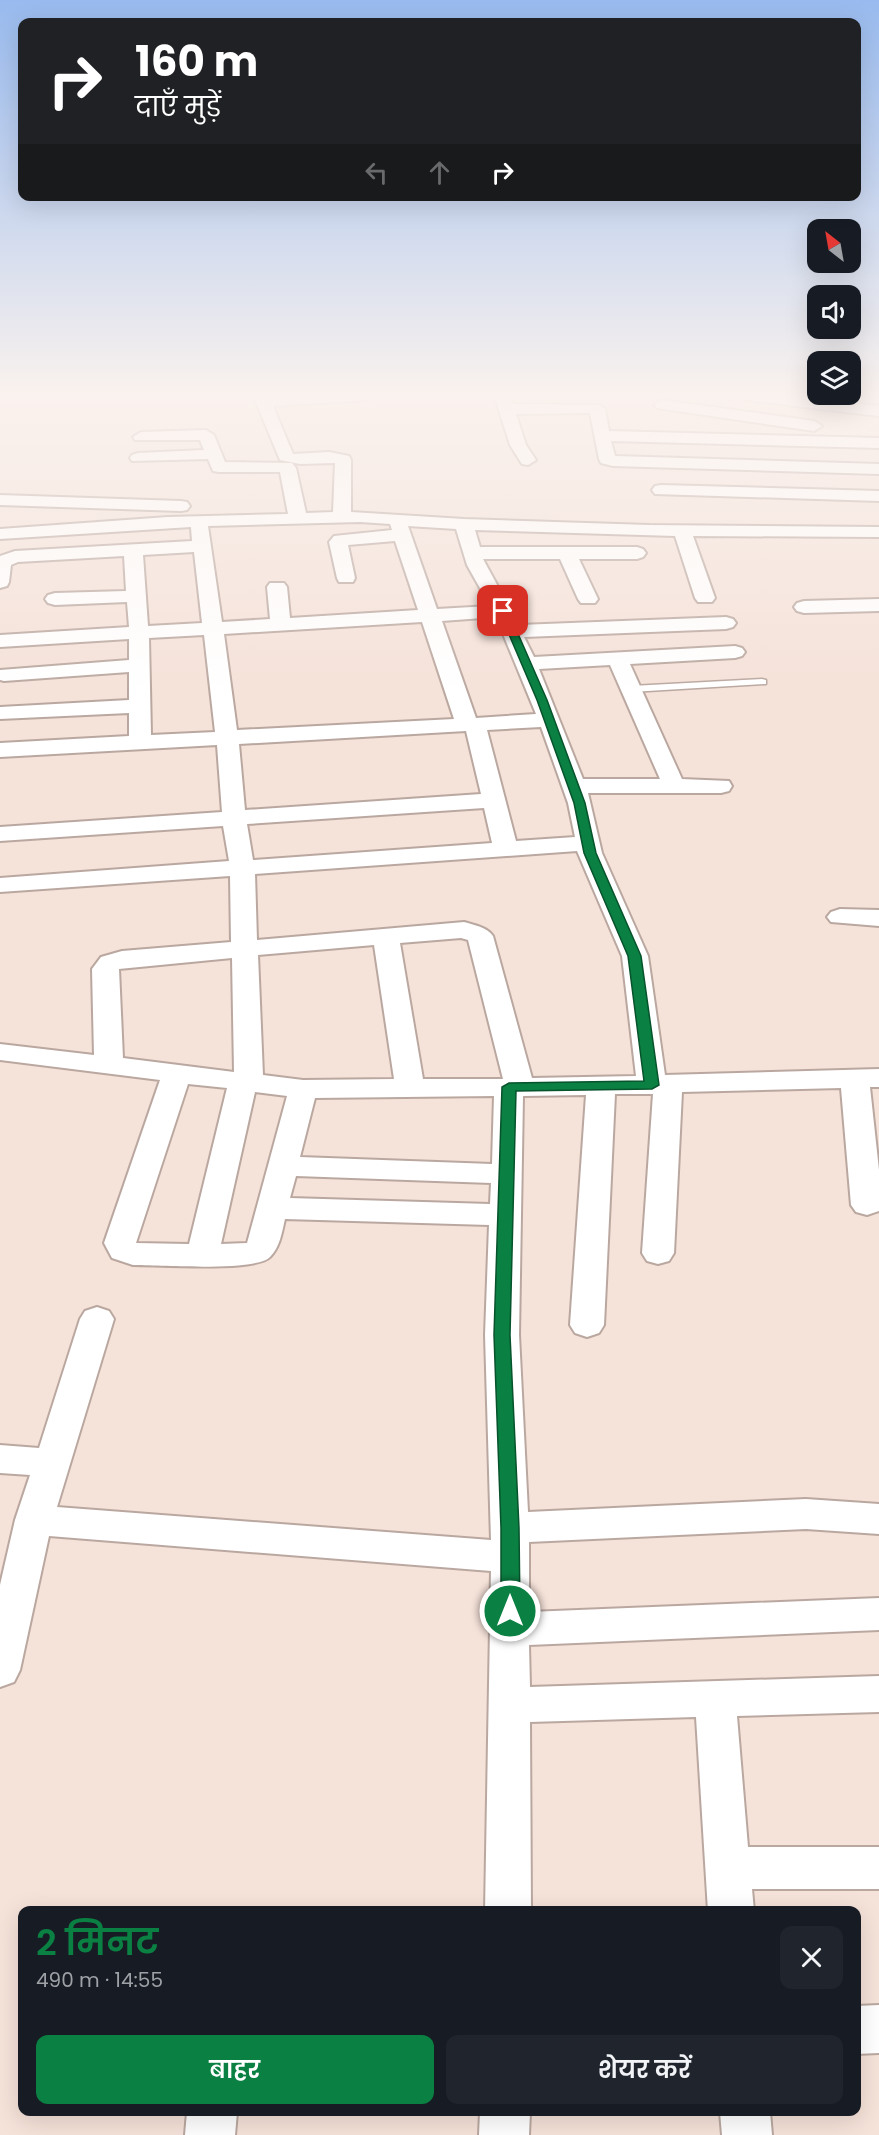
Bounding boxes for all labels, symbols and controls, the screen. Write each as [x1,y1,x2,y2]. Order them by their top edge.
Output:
text: 160 m [135,32,258,91]
icon: right [36,42,114,120]
text: दाएँ मुड़ें [135,88,221,125]
icon: left [360,156,393,189]
icon: ahead [423,156,456,189]
icon: right [486,156,519,189]
north arrow [807,219,861,273]
map controls [807,219,861,405]
button: sound [807,285,861,339]
button: layers [807,351,861,405]
pin [477,585,528,636]
icon: arrive [486,594,519,627]
position arrow [478,1579,542,1643]
text: 2 मिनट [36,1917,158,1968]
button: close [780,1926,843,1989]
text: 490 m · 14:55 [36,1966,163,1994]
button: बाहर [36,2035,434,2104]
button: शेयर करें [446,2035,843,2104]

